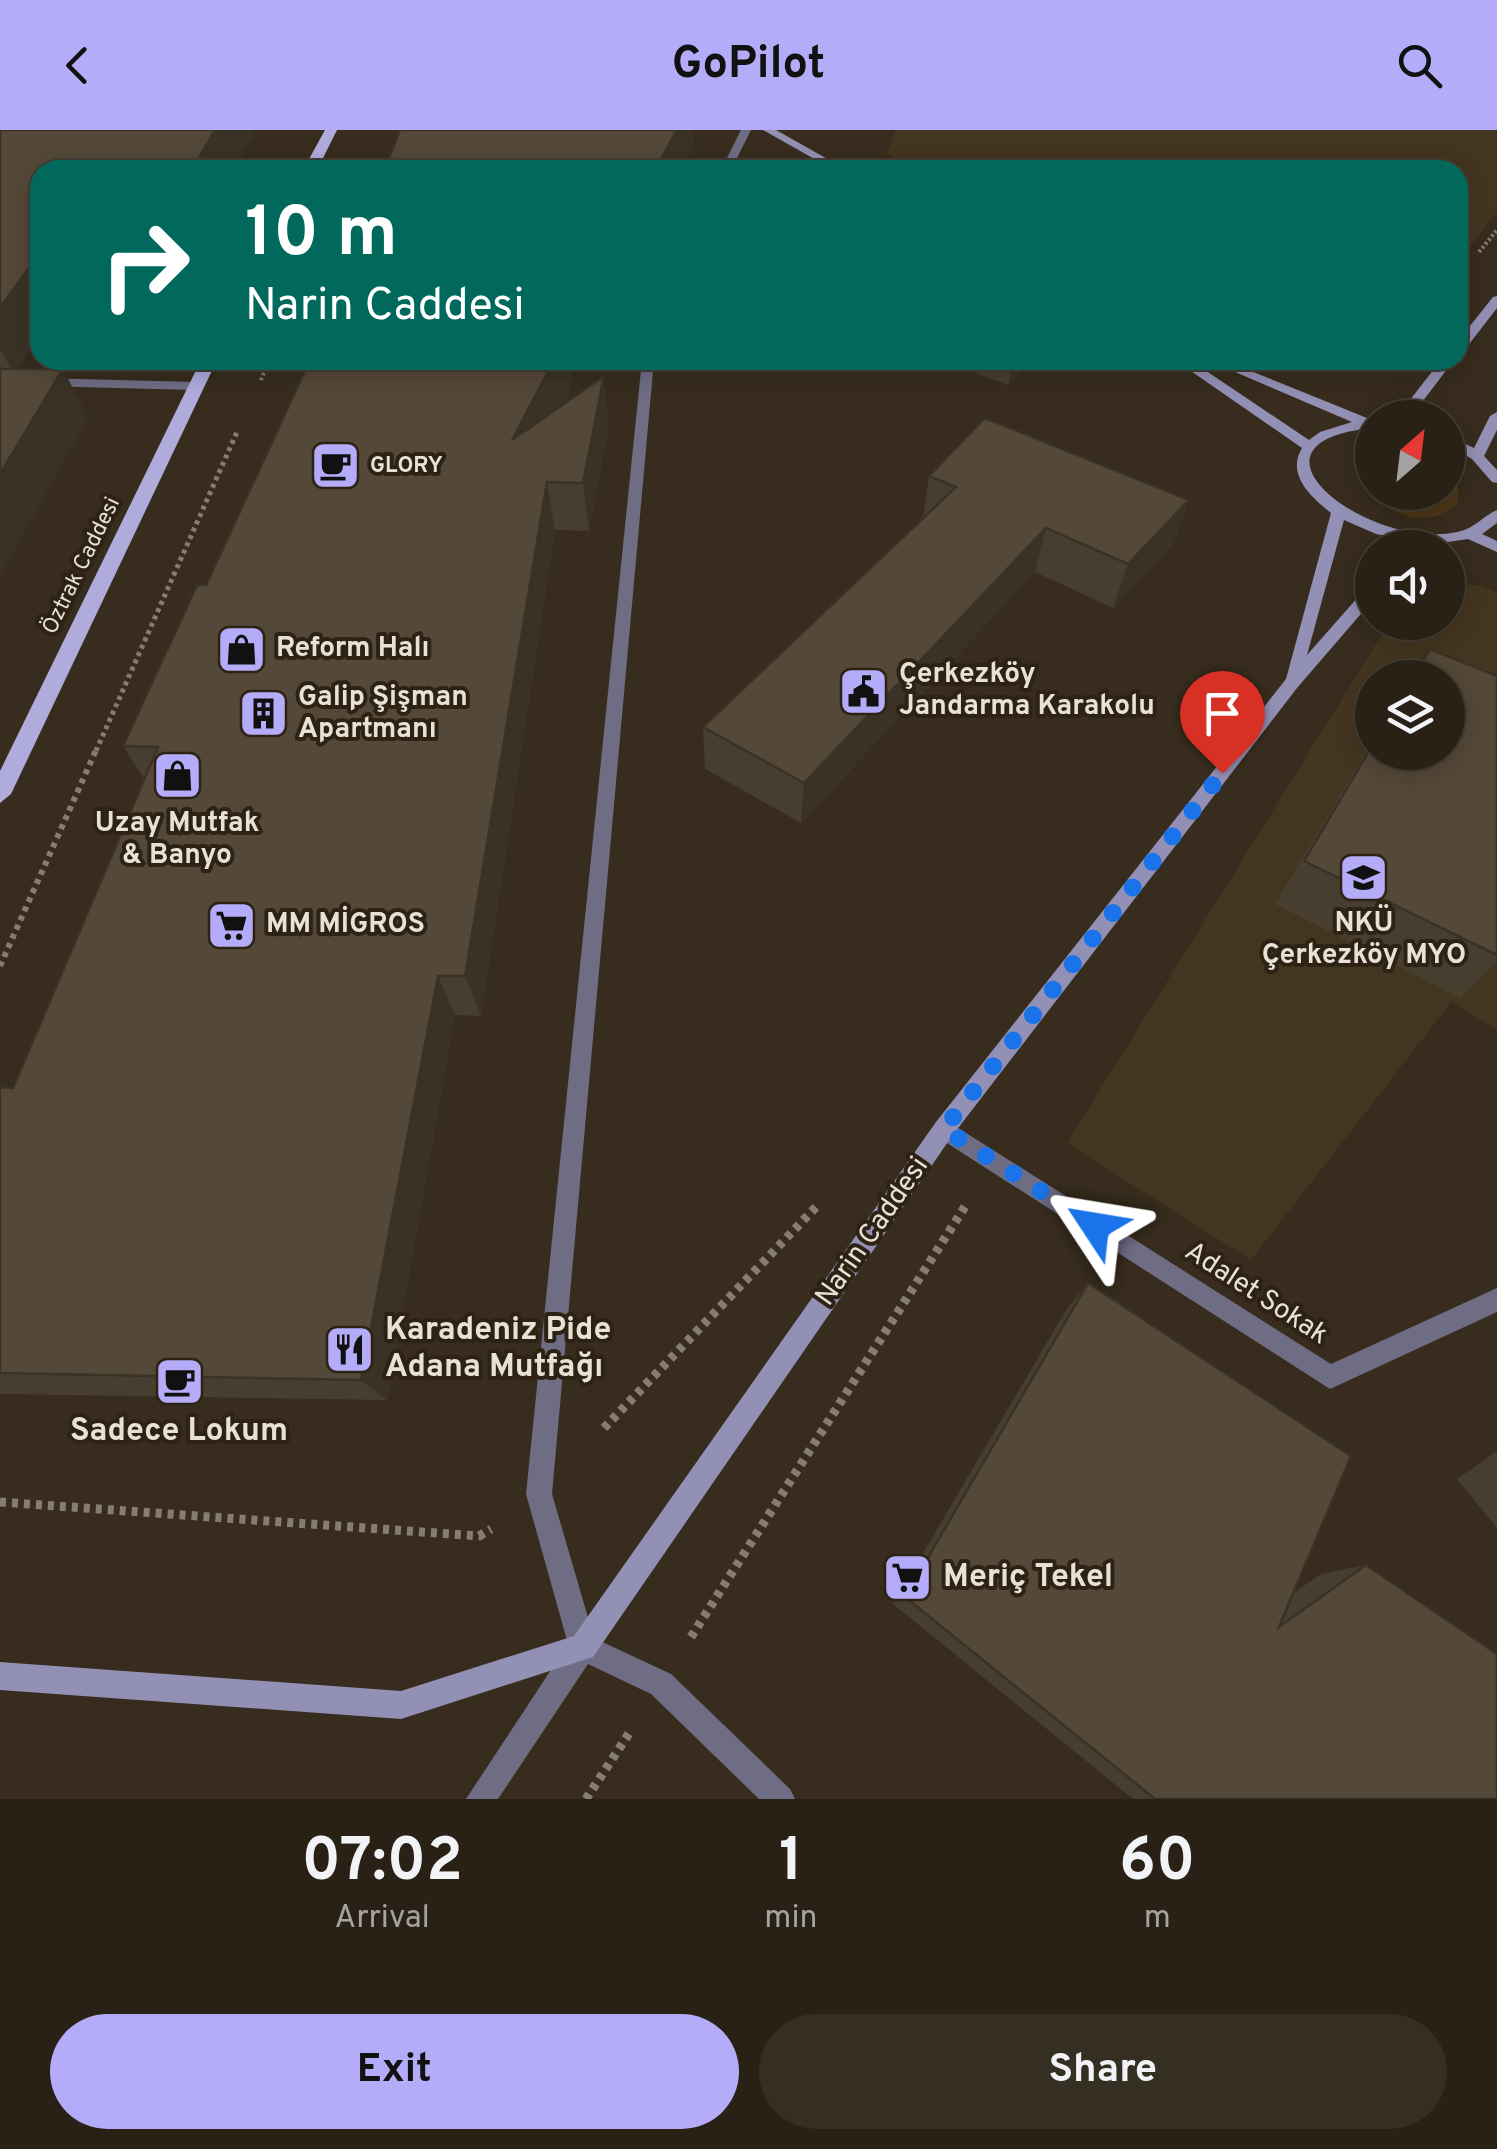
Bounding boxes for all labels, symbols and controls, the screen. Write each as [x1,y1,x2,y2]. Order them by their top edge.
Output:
text: GoPilot [672,37,825,94]
icon: back [50,38,105,93]
icon: search [1392,38,1447,93]
text: 10 m [245,192,398,281]
icon: right [80,200,210,330]
text: Narin Caddesi [245,279,525,336]
north arrow [1355,400,1465,510]
map controls [1355,400,1465,770]
cafe icon: GLORY [309,440,361,492]
place label: GLORY [370,453,443,480]
street label: Öztrak Caddesi [35,492,127,639]
button: sound [1355,530,1465,640]
shop icon: Reform Halı [215,623,267,675]
place label: Reform Halı [276,631,430,667]
place label: Çerkezköy Jandarma Karakolu [899,657,1155,725]
button: layers [1355,660,1465,770]
public building icon: Çerkezköy Jandarma Karakolu [838,665,890,717]
pin [1180,671,1265,774]
place label: Galip Şişman Apartmanı [298,680,468,748]
icon: arrive [1195,686,1250,741]
building icon: Galip Şişman Apartmanı [237,688,289,740]
shop icon: Uzay Mutfak & Banyo [151,750,203,802]
place label: Uzay Mutfak & Banyo [95,806,259,874]
school or university icon: NKÜ Çerkezköy MYO [1338,851,1390,903]
supermarket icon: MM MİGROS [205,899,257,951]
place label: NKÜ Çerkezköy MYO [1262,904,1466,974]
place label: MM MİGROS [266,905,425,943]
street label: Narin Caddesi [808,1150,938,1314]
position arrow [1043,1174,1147,1278]
street label: Adalet Sokak [1177,1234,1335,1354]
place label: Karadeniz Pide Adana Mutfağı [385,1311,611,1388]
restaurant icon: Karadeniz Pide Adana Mutfağı [324,1323,376,1375]
cafe icon: Sadece Lokum [153,1356,205,1408]
place label: Sadece Lokum [70,1412,288,1452]
supermarket icon: Meriç Tekel [882,1552,934,1604]
place label: Meriç Tekel [943,1558,1113,1598]
text: 07:02 [302,1826,463,1902]
text: 1 [779,1826,803,1902]
text: 60 [1119,1826,1195,1902]
text: Arrival [334,1899,430,1939]
text: min [764,1899,818,1939]
text: m [1144,1899,1171,1939]
button: Exit [50,2014,739,2129]
button: Share [759,2014,1447,2129]

